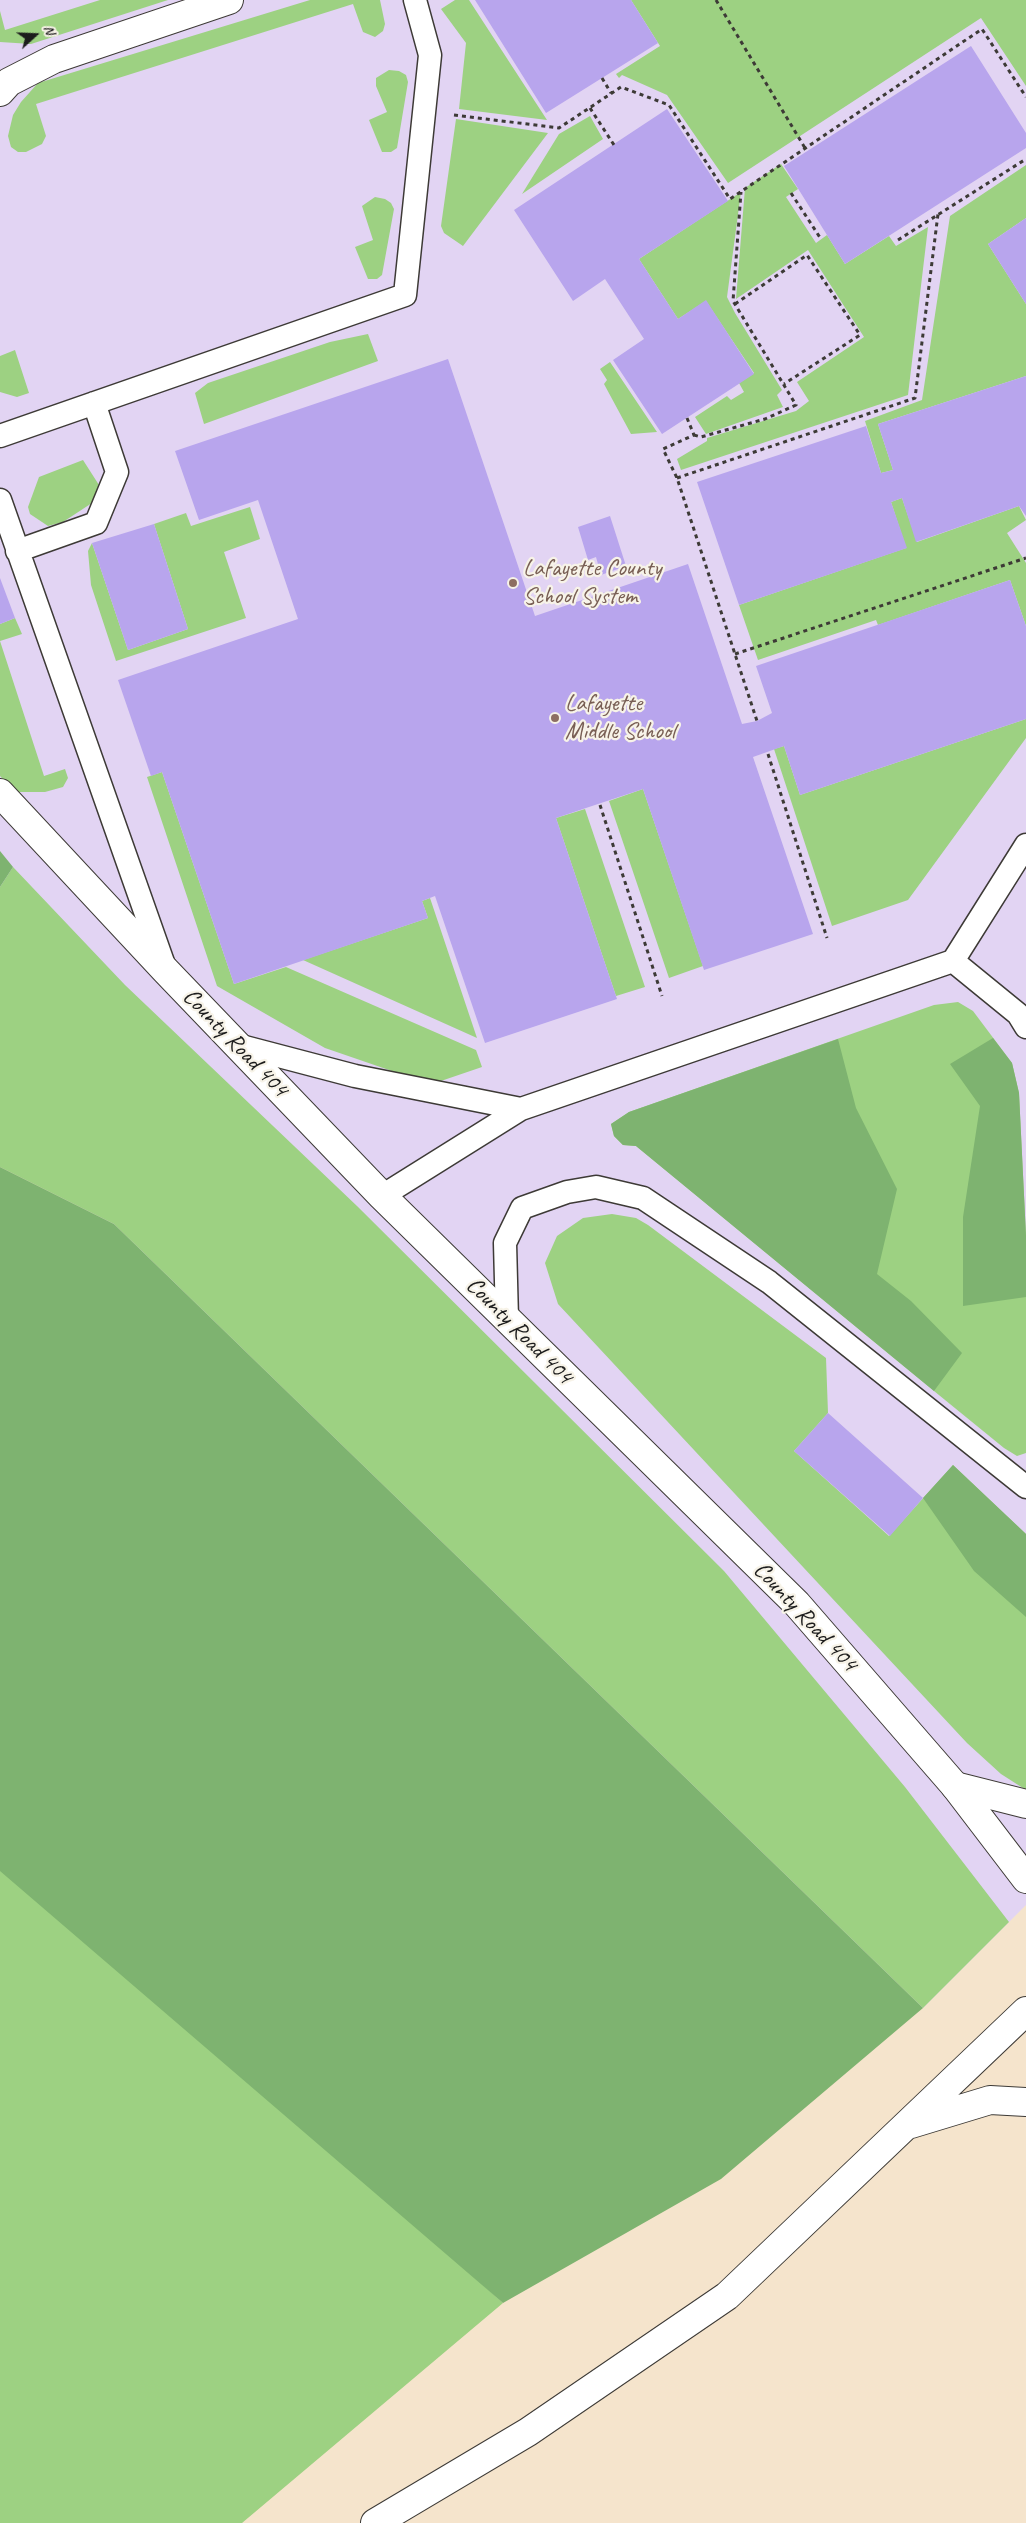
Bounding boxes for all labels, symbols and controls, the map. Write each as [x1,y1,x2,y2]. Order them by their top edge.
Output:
north arrow [10,10,60,60]
text: N [40,23,59,37]
place label: Lafayette County School System [523,555,661,611]
marker: Lafayette County School System [507,577,519,589]
place label: Lafayette Middle School [565,690,675,746]
marker: Lafayette Middle School [549,712,561,724]
street label: County Road 404 [176,983,294,1103]
street label: County Road 404 [459,1271,579,1391]
street label: County Road 404 [747,1556,863,1678]

